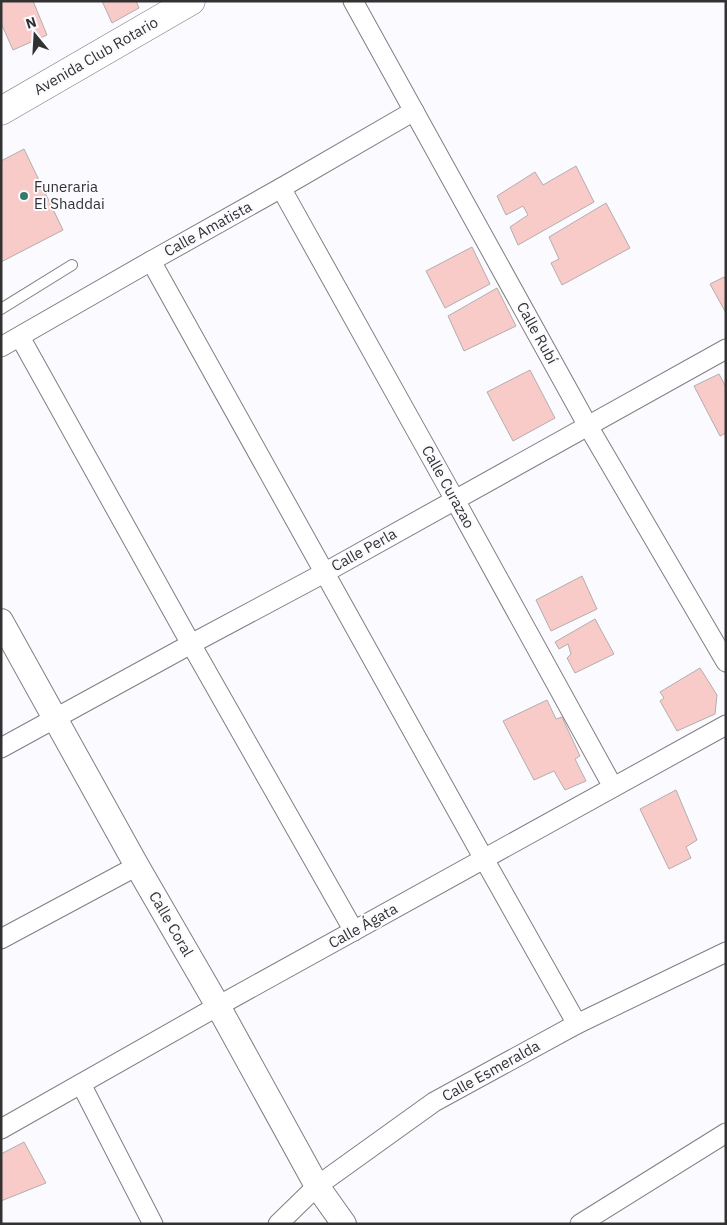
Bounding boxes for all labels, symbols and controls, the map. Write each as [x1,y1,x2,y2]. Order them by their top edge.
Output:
north arrow [10,10,60,60]
street label: Avenida Club Rotario [30,12,161,99]
text: N [23,13,39,33]
place label: Funeraria El Shaddai [34,177,105,213]
marker: Funeraria El Shaddai [18,190,30,202]
street label: Calle Amatista [161,197,255,260]
street label: Calle Rubí [513,299,562,367]
street label: Calle Curazao [418,442,479,532]
street label: Calle Perla [328,524,400,575]
street label: Calle Coral [145,888,198,960]
street label: Calle Ágata [325,899,401,952]
street label: Calle Esmeralda [439,1036,543,1105]

